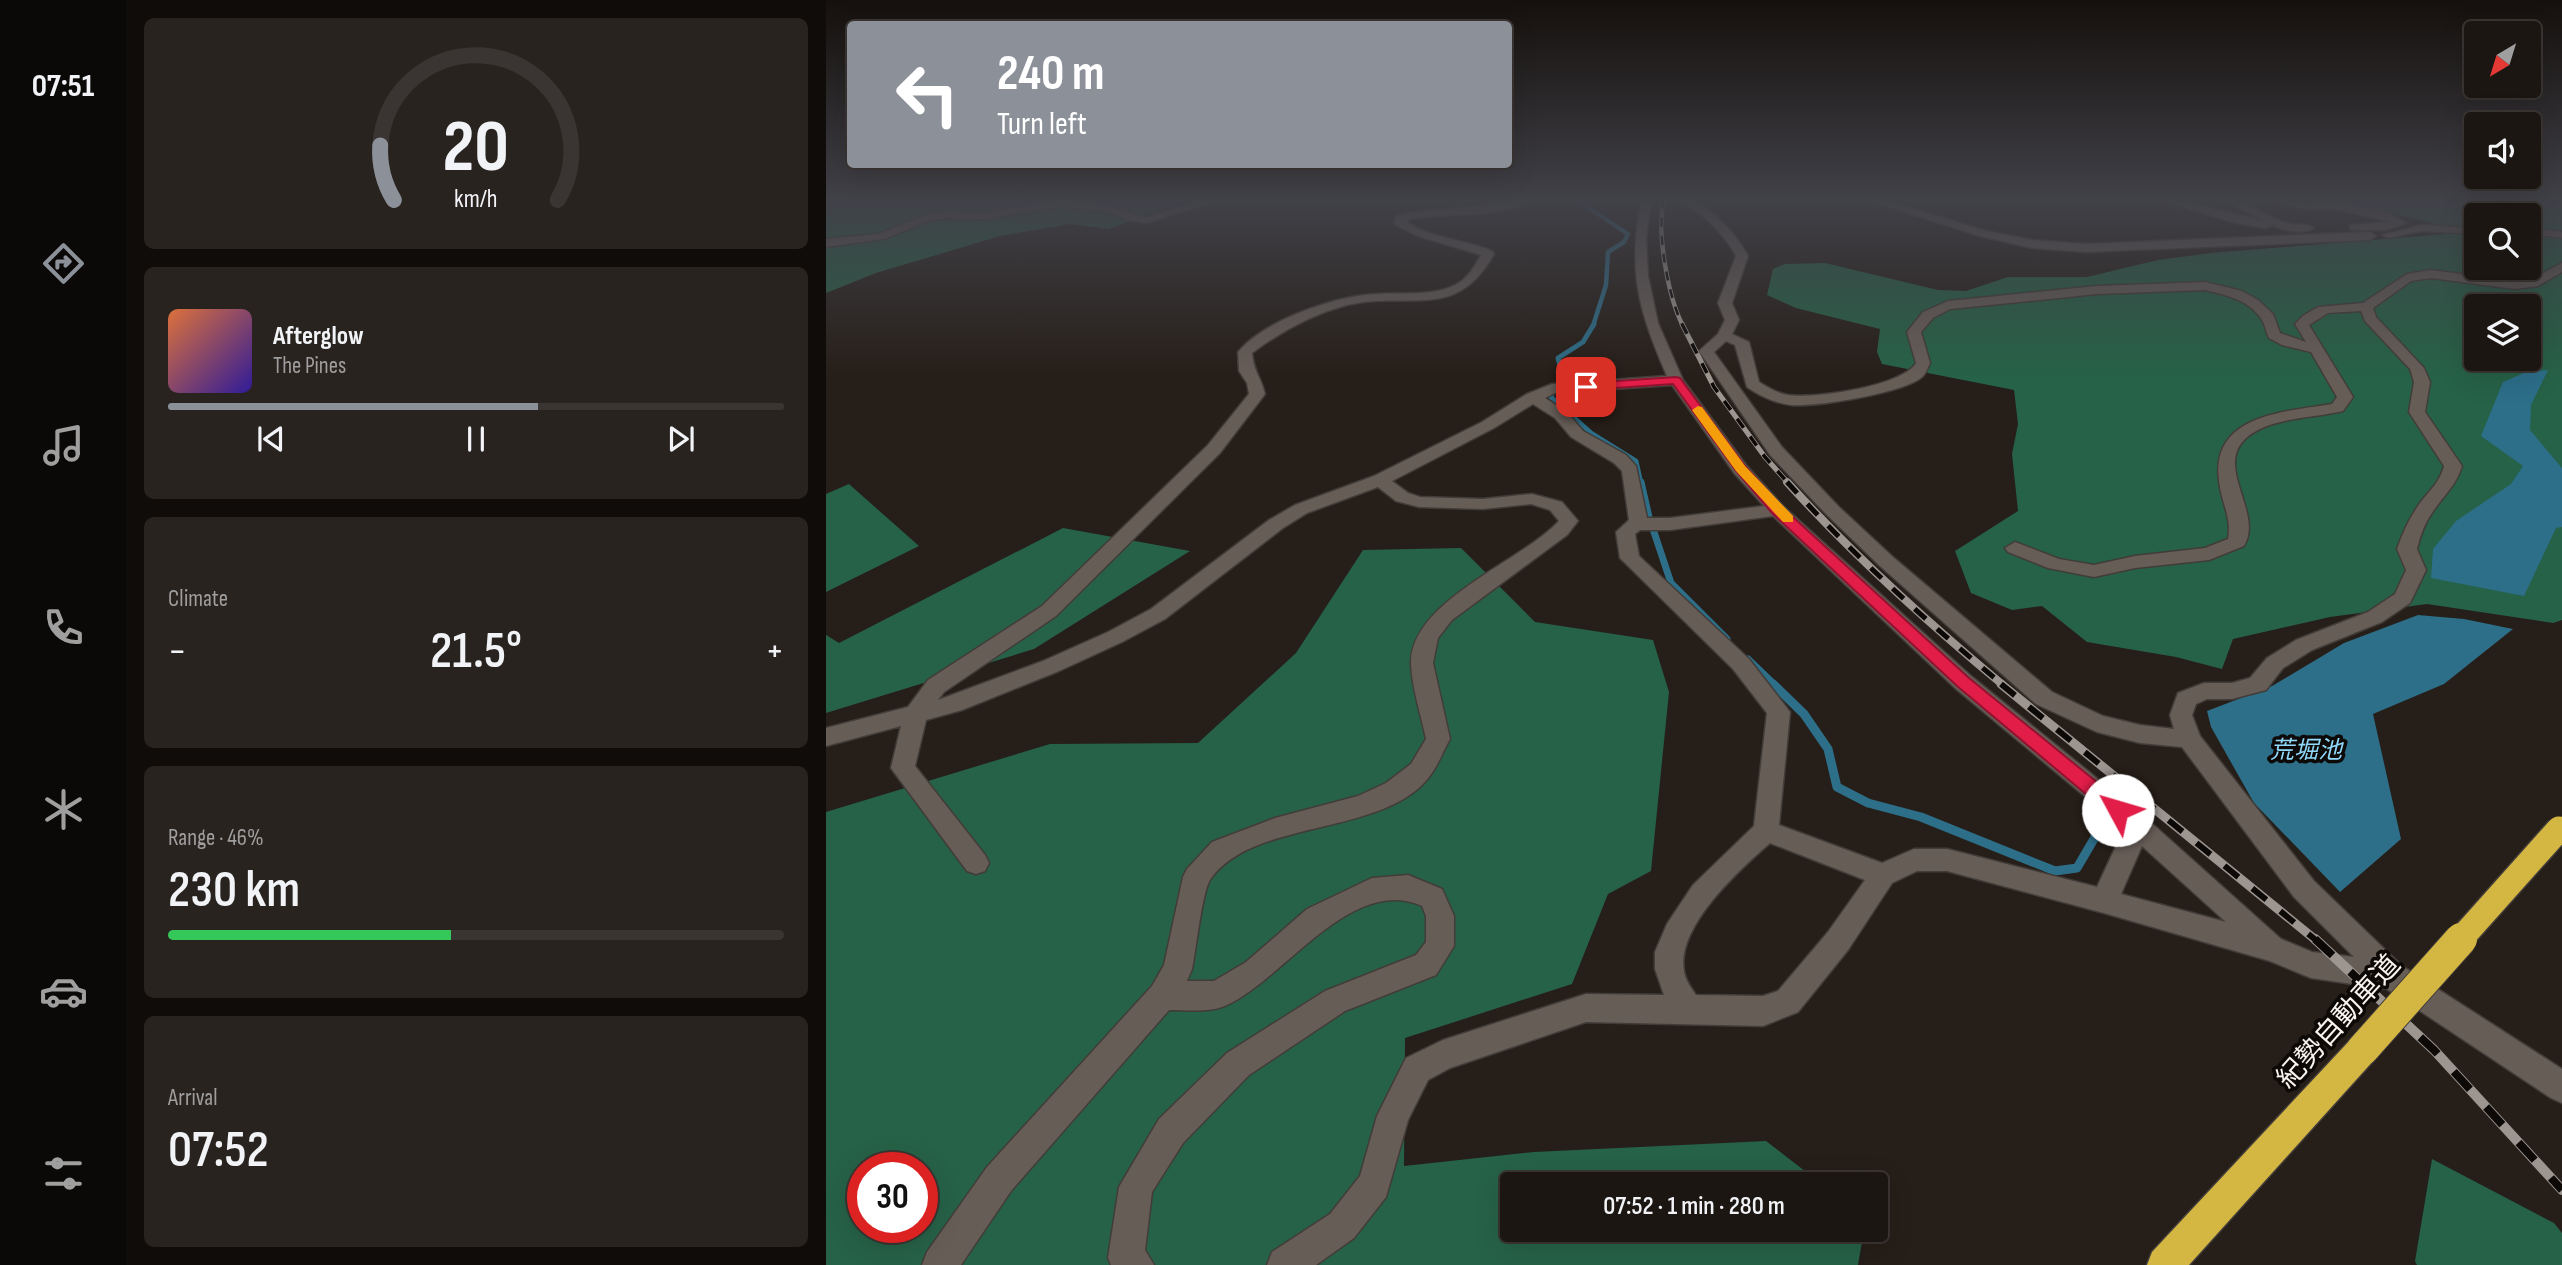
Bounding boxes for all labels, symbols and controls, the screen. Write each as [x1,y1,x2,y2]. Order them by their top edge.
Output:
north arrow [2464,21,2541,98]
map controls [2464,21,2541,371]
text: 240 m [997,45,1105,104]
icon: left [882,49,973,140]
text: 07:51 [32,67,94,106]
text: 20 [443,104,509,192]
text: Turn left [997,105,1087,144]
button: sound [2464,112,2541,189]
text: km/h [454,184,498,215]
button: search [2464,203,2541,280]
icon: directions [39,239,88,288]
button: layers [2464,294,2541,371]
text: Afterglow [273,321,364,352]
text: The Pines [273,352,346,380]
pin [1556,357,1616,417]
icon: arrive [1567,368,1605,406]
icon: previous [252,420,290,458]
icon: pause [457,420,495,458]
icon: next [662,420,700,458]
icon: music [39,421,88,470]
text: Climate [168,585,228,613]
icon: phone [39,603,88,652]
text: 21.5° [430,620,522,683]
text: − [168,629,187,674]
text: + [765,629,784,674]
water label: 荒堀池 [2270,736,2344,765]
position arrow [2081,773,2155,847]
icon: climate [39,785,88,834]
text: Range · 46% [168,824,264,852]
text: 230 km [168,859,300,922]
street label: 紀勢自動車道 [2271,949,2407,1095]
icon: car [39,967,88,1016]
text: Arrival [168,1084,217,1112]
text: 07:52 [168,1119,269,1182]
icon: filters [39,1149,88,1198]
speed limit sign: 30 [847,1152,938,1243]
text: 07:52 · 1 min · 280 m [1603,1191,1785,1222]

